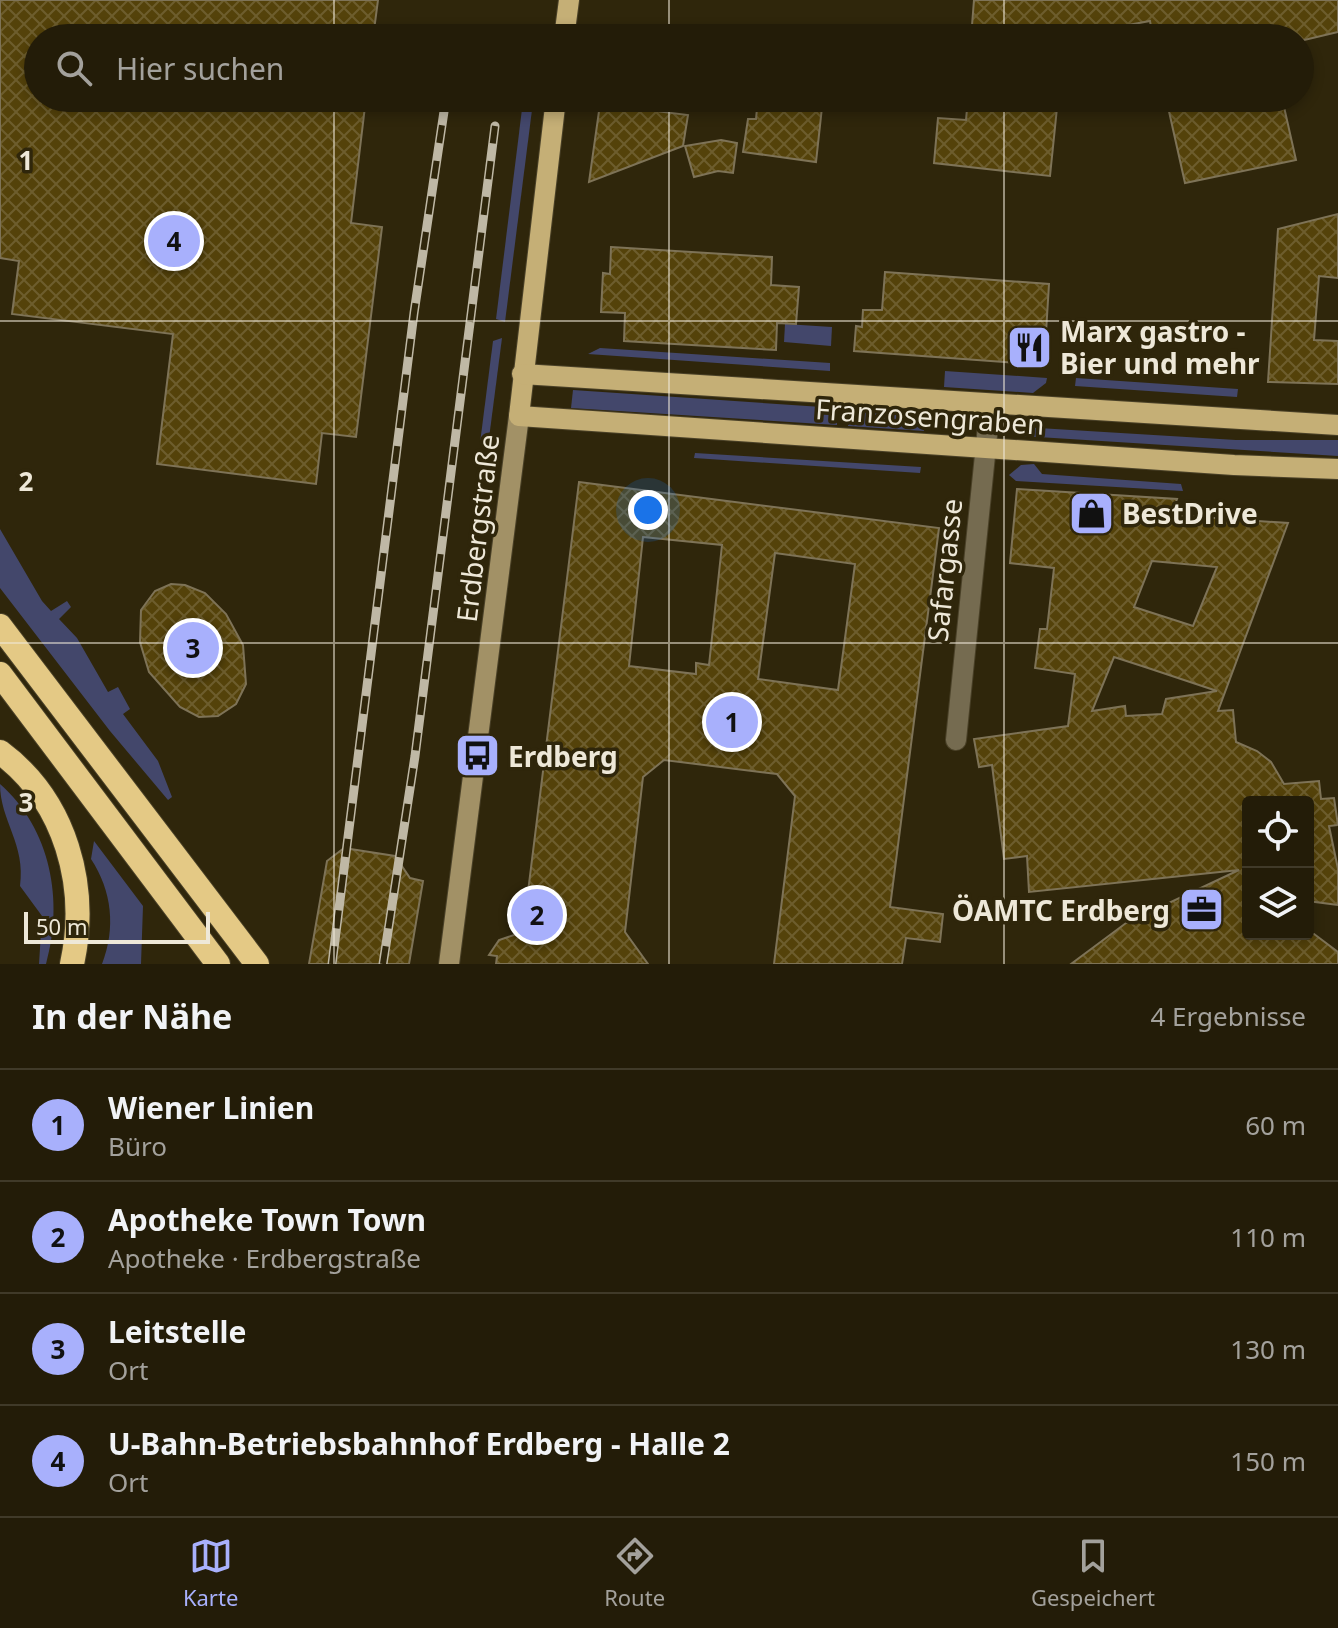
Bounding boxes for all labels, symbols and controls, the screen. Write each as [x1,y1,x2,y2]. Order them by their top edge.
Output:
search box [24,24,1314,112]
icon: search [52,46,96,90]
text: Hier suchen [116,48,284,89]
text: 1 [19,142,33,178]
pin: 4 [148,211,200,271]
place label: Marx gastro - Bier und mehr [1060,312,1260,382]
restaurant icon: Marx gastro - Bier und mehr [1005,323,1053,371]
street label: Franzosengraben [814,389,1046,443]
street label: Erdbergstraße [447,432,507,624]
text: 2 [19,463,34,499]
shop icon: BestDrive [1067,489,1115,537]
your location [628,490,668,530]
place label: BestDrive [1122,494,1258,532]
street label: Safargasse [918,497,970,643]
pin: 3 [167,618,219,678]
pin: 1 [706,692,758,752]
bus stop icon: Erdberg [453,732,501,780]
place label: Erdberg [508,737,618,775]
text: 3 [19,784,33,820]
map controls [1242,796,1314,940]
button: locate [1242,796,1314,868]
button: layers [1242,868,1314,940]
pin: 2 [511,885,563,945]
office icon: ÖAMTC Erdberg [1177,886,1225,934]
place label: ÖAMTC Erdberg [952,891,1170,929]
scale bar [24,908,210,944]
text: 50 m [36,911,87,941]
text: In der Nähe [32,993,232,1039]
text: 4 Ergebnisse [1150,998,1306,1034]
text: Wiener Linien [108,1087,314,1128]
text: 1 [51,1107,65,1143]
text: 60 m [1245,1107,1306,1143]
text: Büro [108,1128,167,1164]
text: Apotheke Town Town [108,1199,426,1240]
text: 2 [51,1219,65,1255]
text: 110 m [1230,1219,1306,1255]
text: Apotheke · Erdbergstraße [108,1240,421,1276]
text: Leitstelle [108,1311,246,1352]
text: 3 [51,1331,65,1367]
text: 130 m [1230,1331,1306,1367]
text: Ort [108,1352,148,1388]
text: U-Bahn-Betriebsbahnhof Erdberg - Halle 2 [108,1423,730,1464]
text: 4 [51,1443,65,1479]
text: 150 m [1230,1443,1306,1479]
text: Ort [108,1464,148,1500]
tab: Karte [183,1534,238,1612]
tab: Route [604,1534,665,1612]
tab: Gespeichert [1031,1534,1155,1612]

